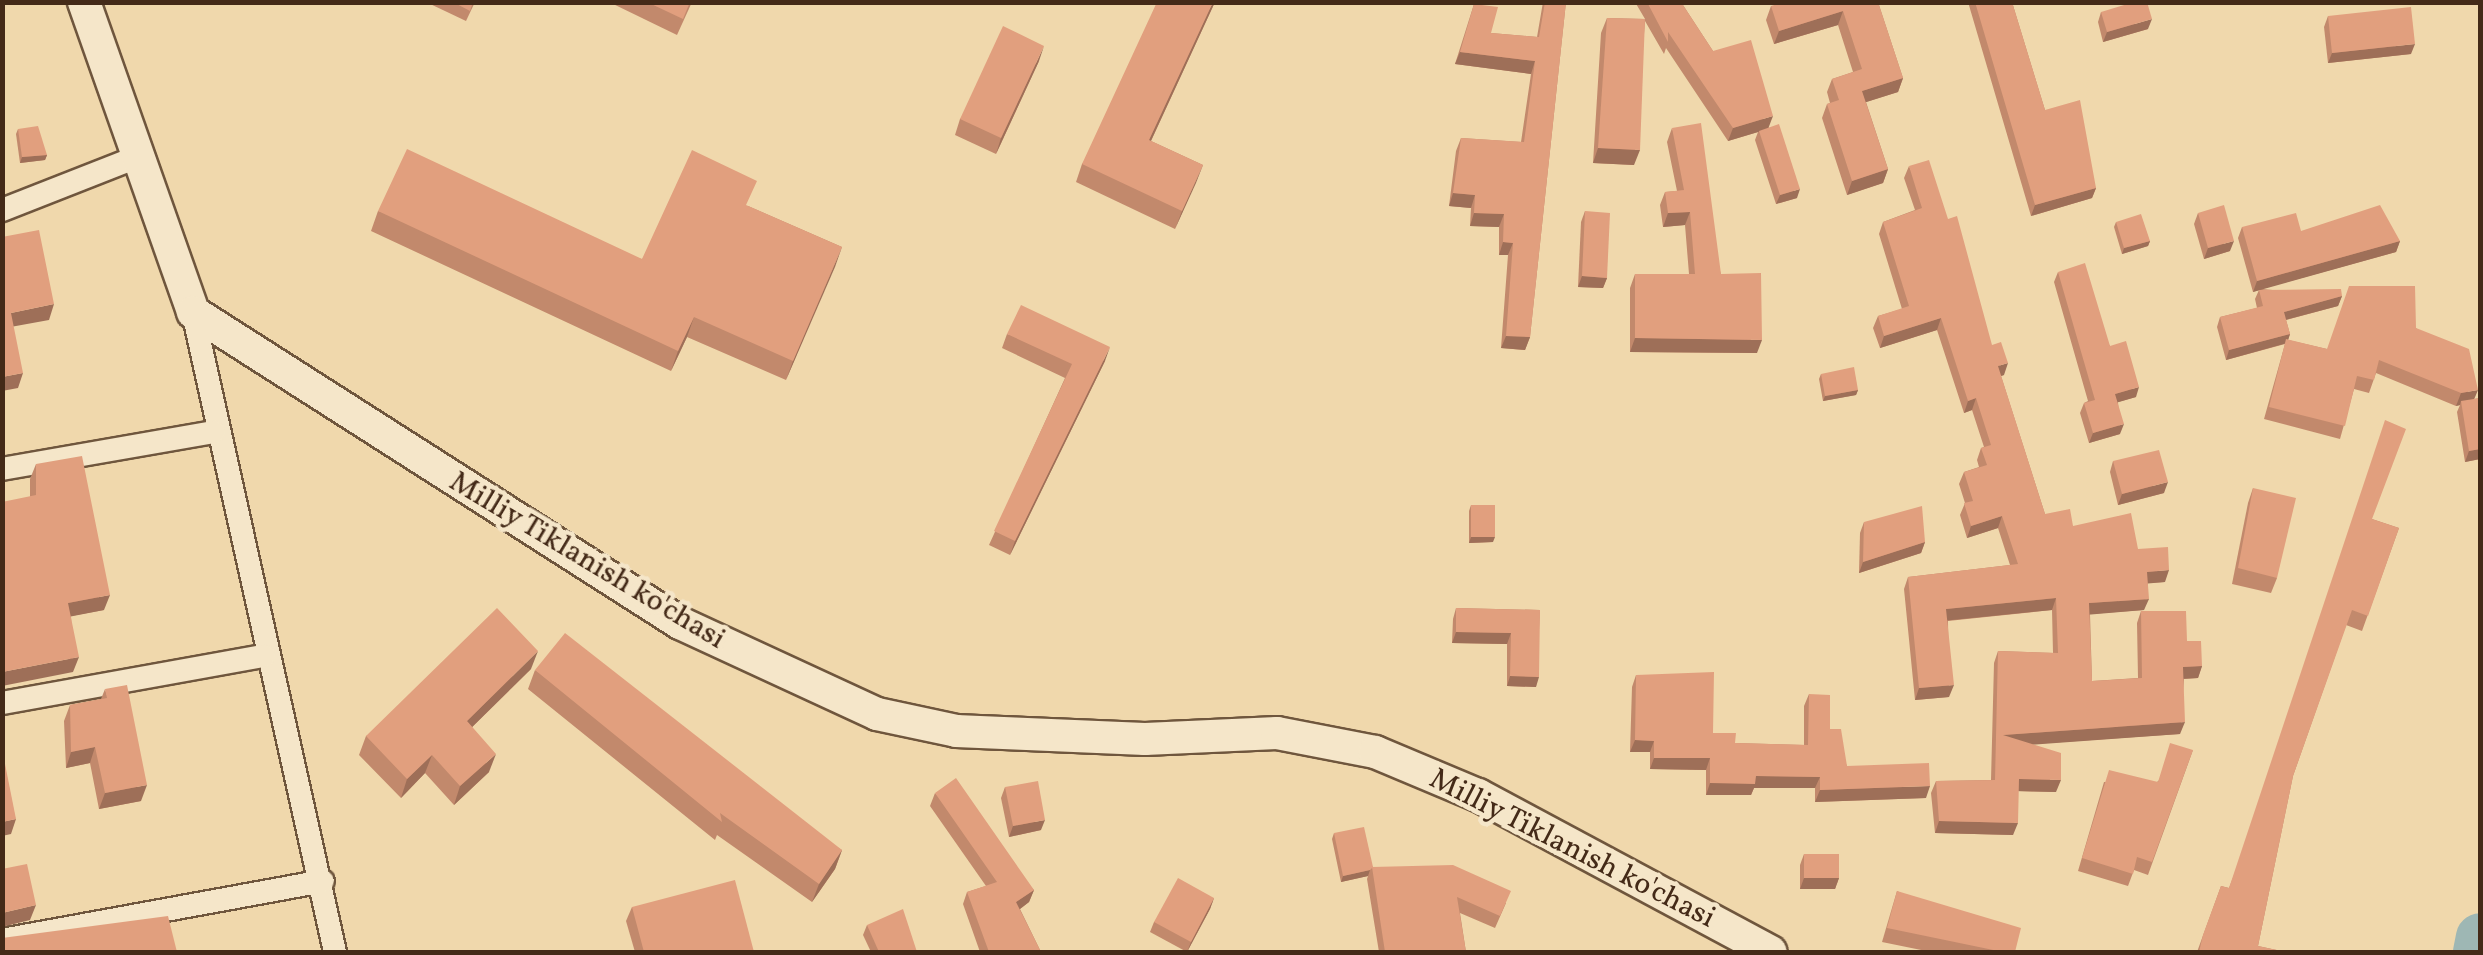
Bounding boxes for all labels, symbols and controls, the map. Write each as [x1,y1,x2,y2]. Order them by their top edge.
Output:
street label: Milliy Tiklanish ko'chasi [442,464,732,658]
street label: Milliy Tiklanish ko'chasi [1422,761,1722,937]

